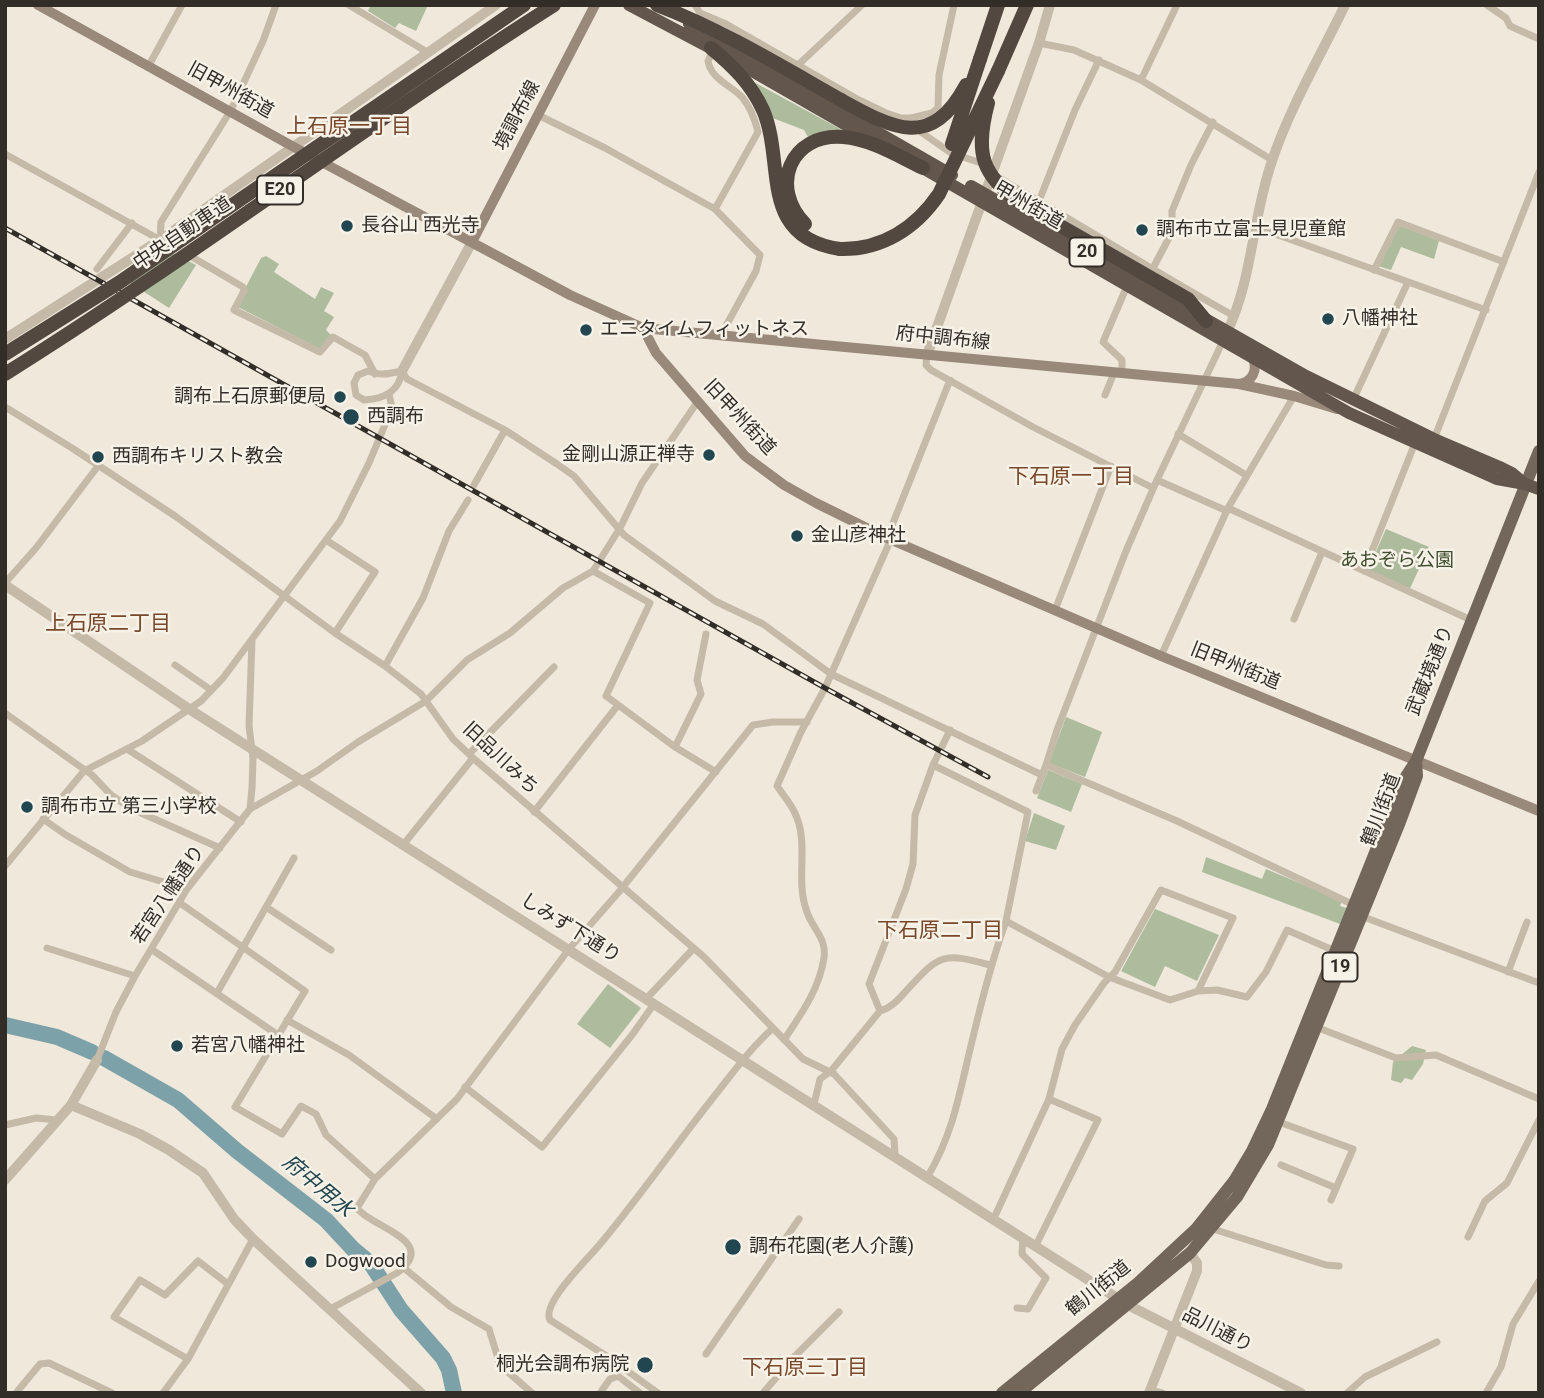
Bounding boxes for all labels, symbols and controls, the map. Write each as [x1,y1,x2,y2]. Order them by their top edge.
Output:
street label: 旧甲州街道 [183,58,277,124]
street label: 境調布線 [490,77,546,155]
district label: 上石原一丁目 [286,115,412,141]
road number: E20 [257,176,303,204]
street label: 甲州街道 [989,177,1067,235]
street label: 中央自動車道 [129,193,237,275]
place label: 長谷山 西光寺 [361,215,480,237]
marker: 長谷山 西光寺 [339,218,355,234]
place label: 調布市立富士見児童館 [1156,219,1346,241]
marker: 調布市立富士見児童館 [1134,222,1150,238]
road number: 20 [1070,238,1104,266]
place label: 八幡神社 [1342,308,1418,330]
marker: 八幡神社 [1320,311,1336,327]
place label: エニタイムフィットネス [600,319,809,341]
marker: エニタイムフィットネス [578,322,594,338]
street label: 府中調布線 [895,323,991,355]
street label: 旧甲州街道 [698,375,780,461]
place label: 調布上石原郵便局 [174,386,326,408]
marker: 調布上石原郵便局 [332,389,348,405]
place label: 西調布 [367,406,424,428]
marker: 西調布 [341,407,361,427]
place label: 金剛山源正禅寺 [562,444,695,466]
place label: 西調布キリスト教会 [112,446,283,468]
marker: 金剛山源正禅寺 [701,447,717,463]
marker: 西調布キリスト教会 [90,449,106,465]
district label: 下石原一丁目 [1008,465,1134,491]
place label: 金山彦神社 [811,525,906,547]
marker: 金山彦神社 [789,528,805,544]
park label: あおぞら公園 [1340,550,1454,572]
district label: 上石原二丁目 [45,612,171,638]
street label: 武蔵境通り [1403,623,1459,719]
street label: 旧甲州街道 [1187,639,1283,695]
street label: 旧品川みち [457,718,543,800]
street label: 鶴川街道 [1358,770,1406,850]
place label: 調布市立 第三小学校 [41,796,217,818]
marker: 調布市立 第三小学校 [19,799,35,815]
street label: 若宮八幡通り [128,841,210,949]
street label: しみず下通り [516,889,624,969]
district label: 下石原二丁目 [877,919,1003,945]
road number: 19 [1322,952,1358,982]
place label: 若宮八幡神社 [191,1035,305,1057]
marker: 若宮八幡神社 [169,1038,185,1054]
water label: 府中用水 [277,1150,357,1224]
place label: 調布花園(老人介護) [749,1236,914,1258]
marker: 調布花園(老人介護) [723,1237,743,1257]
place label: Dogwood [325,1251,406,1273]
marker: Dogwood [303,1254,319,1270]
street label: 鶴川街道 [1062,1256,1136,1322]
street label: 品川通り [1178,1304,1256,1358]
place label: 桐光会調布病院 [496,1354,629,1376]
marker: 桐光会調布病院 [635,1355,655,1375]
district label: 下石原三丁目 [742,1356,868,1382]

